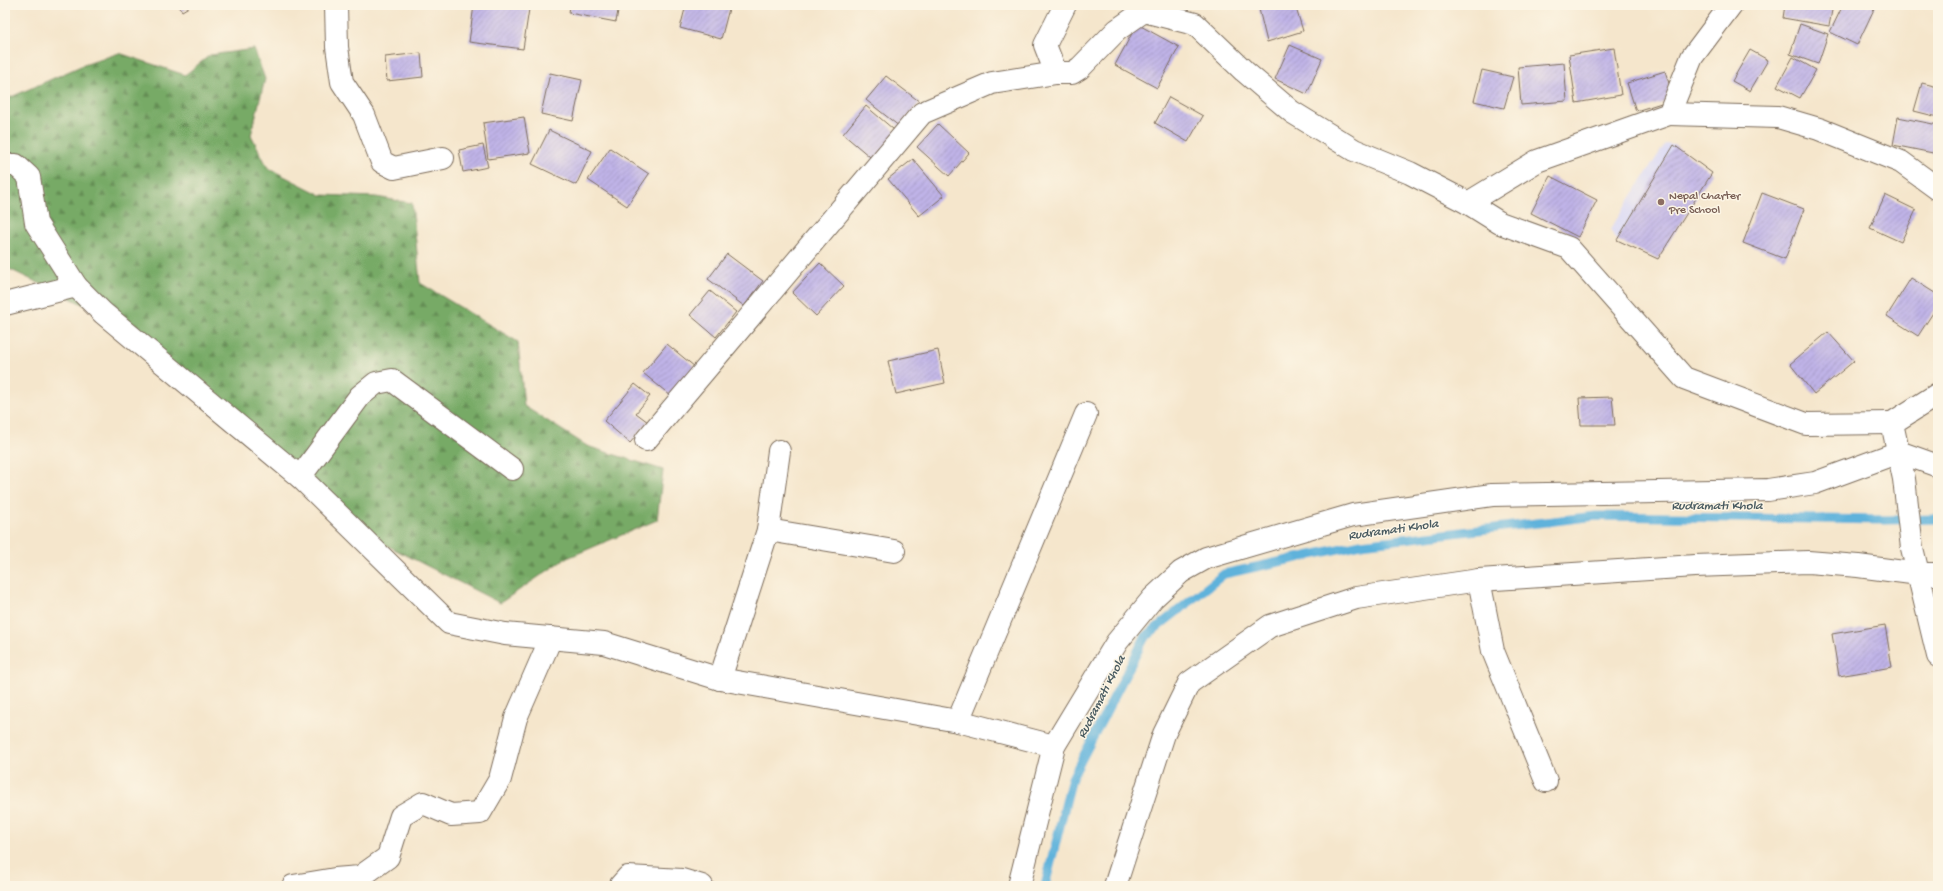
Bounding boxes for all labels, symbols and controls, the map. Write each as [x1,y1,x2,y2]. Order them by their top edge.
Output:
place label: Nepal Charter Pre School [1668,190,1742,218]
marker: Nepal Charter Pre School [1656,197,1666,207]
water label: Rudramati Khola [1672,499,1763,514]
water label: Rudramati Khola [1347,517,1440,544]
water label: Rudramati Khola [1075,653,1130,741]

